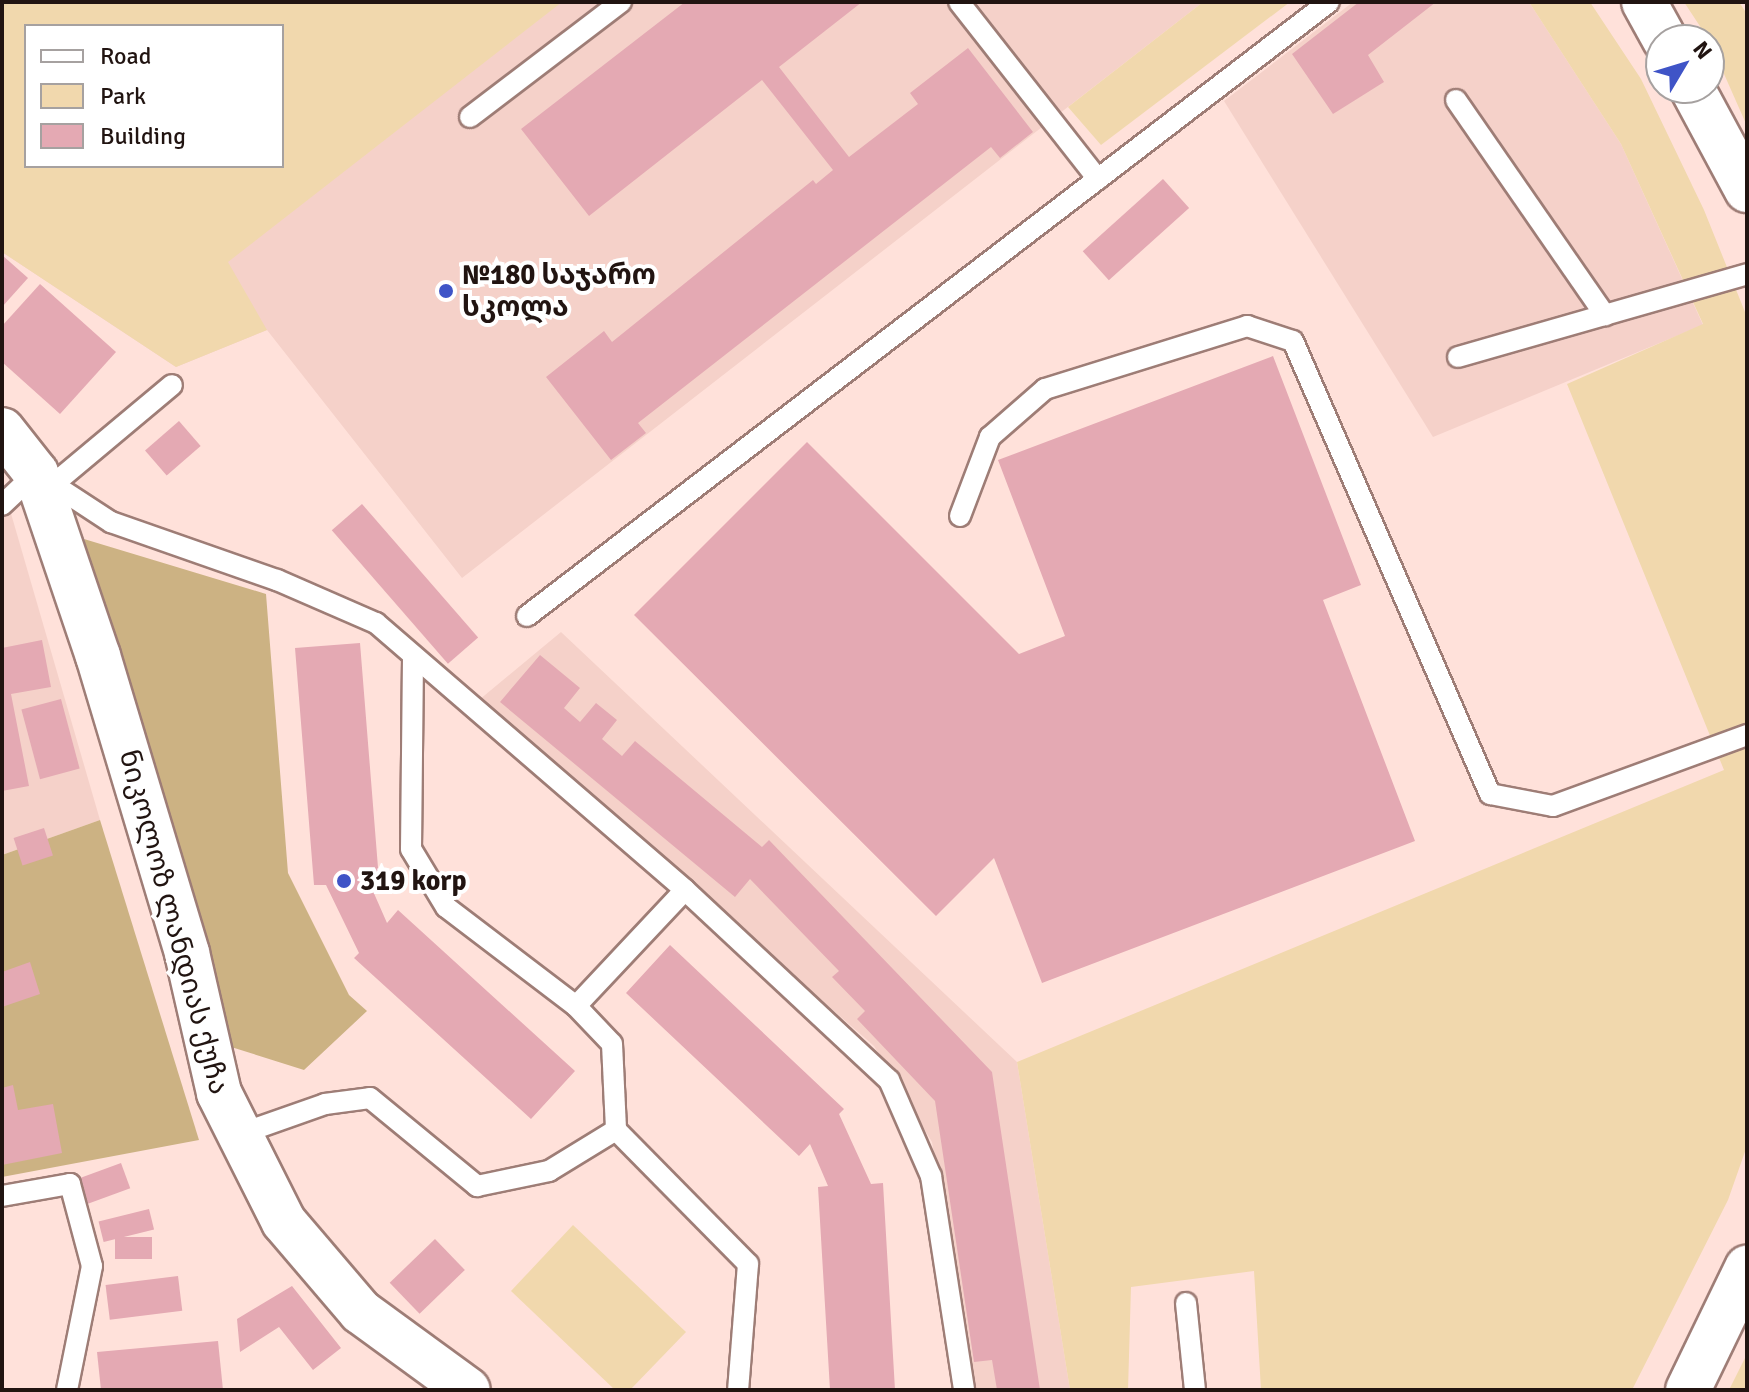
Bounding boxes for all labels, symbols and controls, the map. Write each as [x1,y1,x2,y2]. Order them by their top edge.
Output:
legend [24,24,284,168]
north arrow [1645,24,1725,104]
text: N [1687,36,1718,64]
text: Road [100,41,151,71]
text: Park [100,81,146,111]
text: Building [100,121,186,151]
place label: №180 საჯარო სკოლა [462,258,656,324]
marker: №180 საჯარო სკოლა [437,282,455,300]
street label: ნიკოლოზ ლანდიას ქუჩა [112,746,236,1098]
place label: 319 korp [360,864,466,898]
marker: 319 korp [335,872,353,890]

